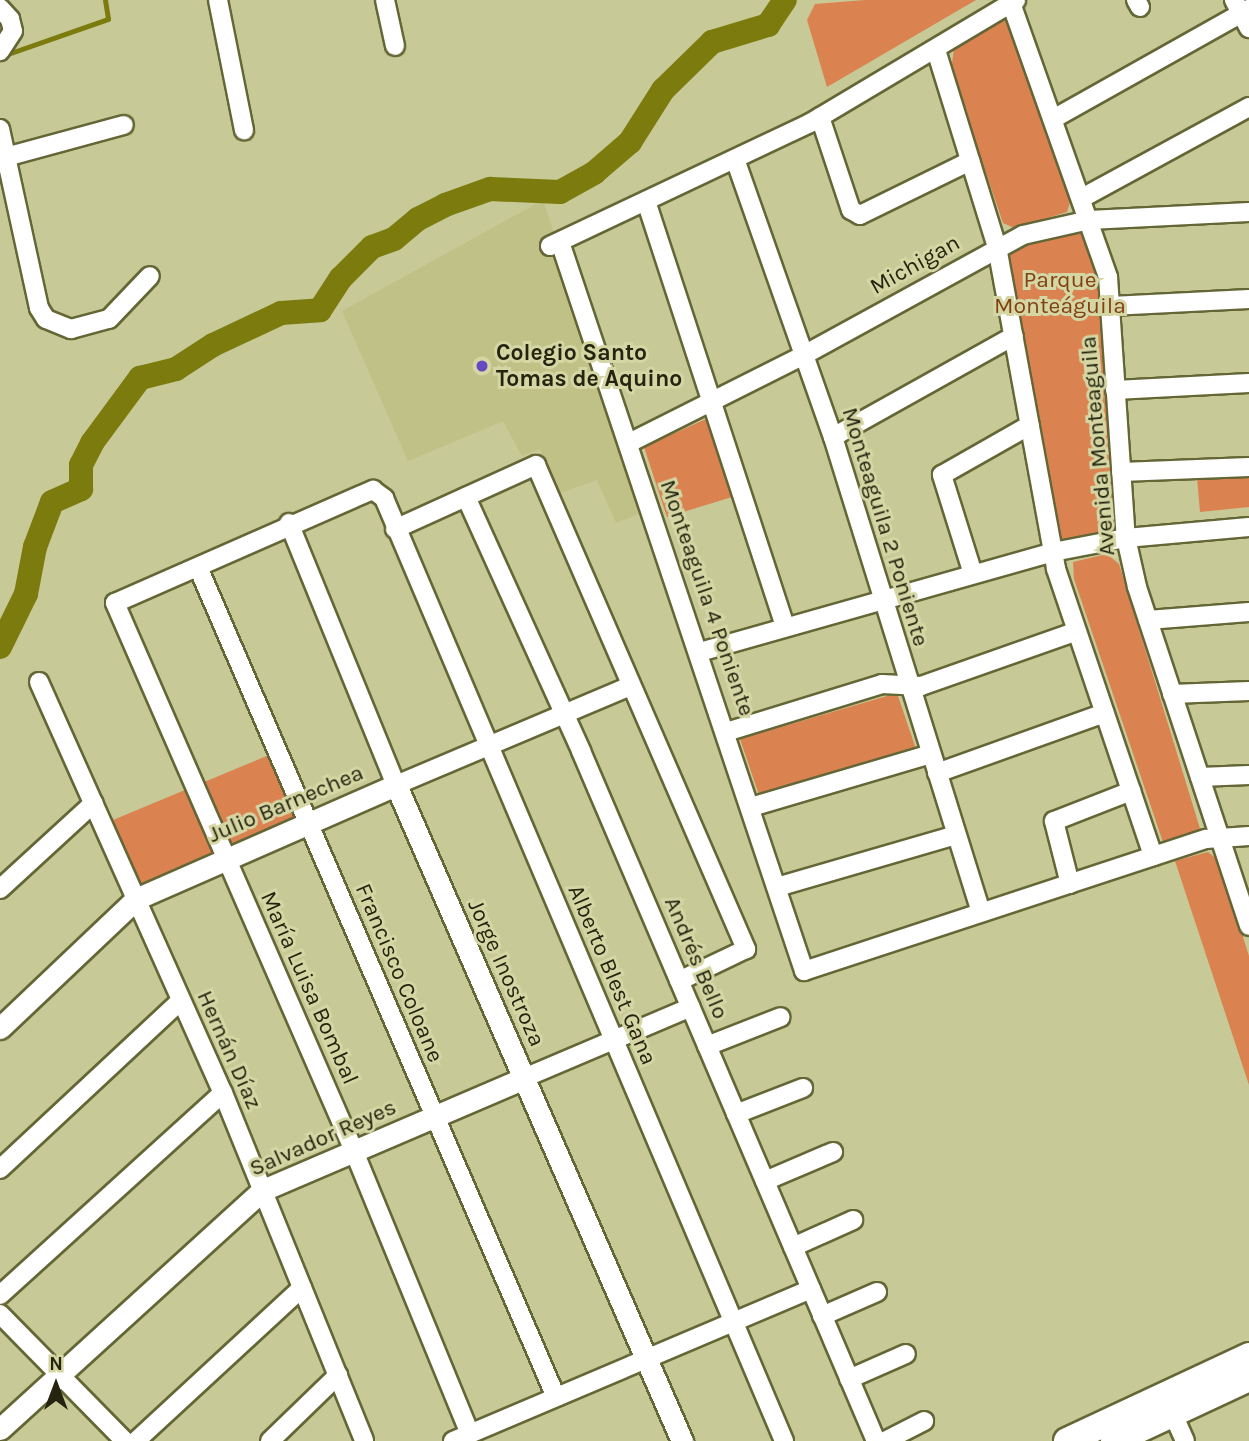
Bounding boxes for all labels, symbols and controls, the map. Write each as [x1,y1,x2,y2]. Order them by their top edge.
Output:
street label: Michigan [865,229,965,301]
park label: Parque Monteáguila [994,266,1126,320]
street label: Avenida Monteaguila [1075,335,1121,557]
place label: Colegio Santo Tomas de Aquino [496,339,682,393]
marker: Colegio Santo Tomas de Aquino [474,358,490,374]
street label: Monteaguila 2 Poniente [835,404,935,650]
street label: Monteaguila 4 Poniente [654,476,760,720]
street label: Julio Barnechea [204,759,368,849]
street label: Francisco Coloane [349,879,449,1067]
street label: Alberto Blest Gana [562,881,662,1069]
street label: María Luisa Bombal [254,887,364,1089]
street label: Andrés Bello [658,893,734,1023]
street label: Jorge Inostroza [461,895,551,1051]
street label: Hernán Díaz [191,986,267,1114]
street label: Salvador Reyes [245,1093,401,1183]
north arrow [21,1350,91,1420]
text: N [49,1353,63,1375]

